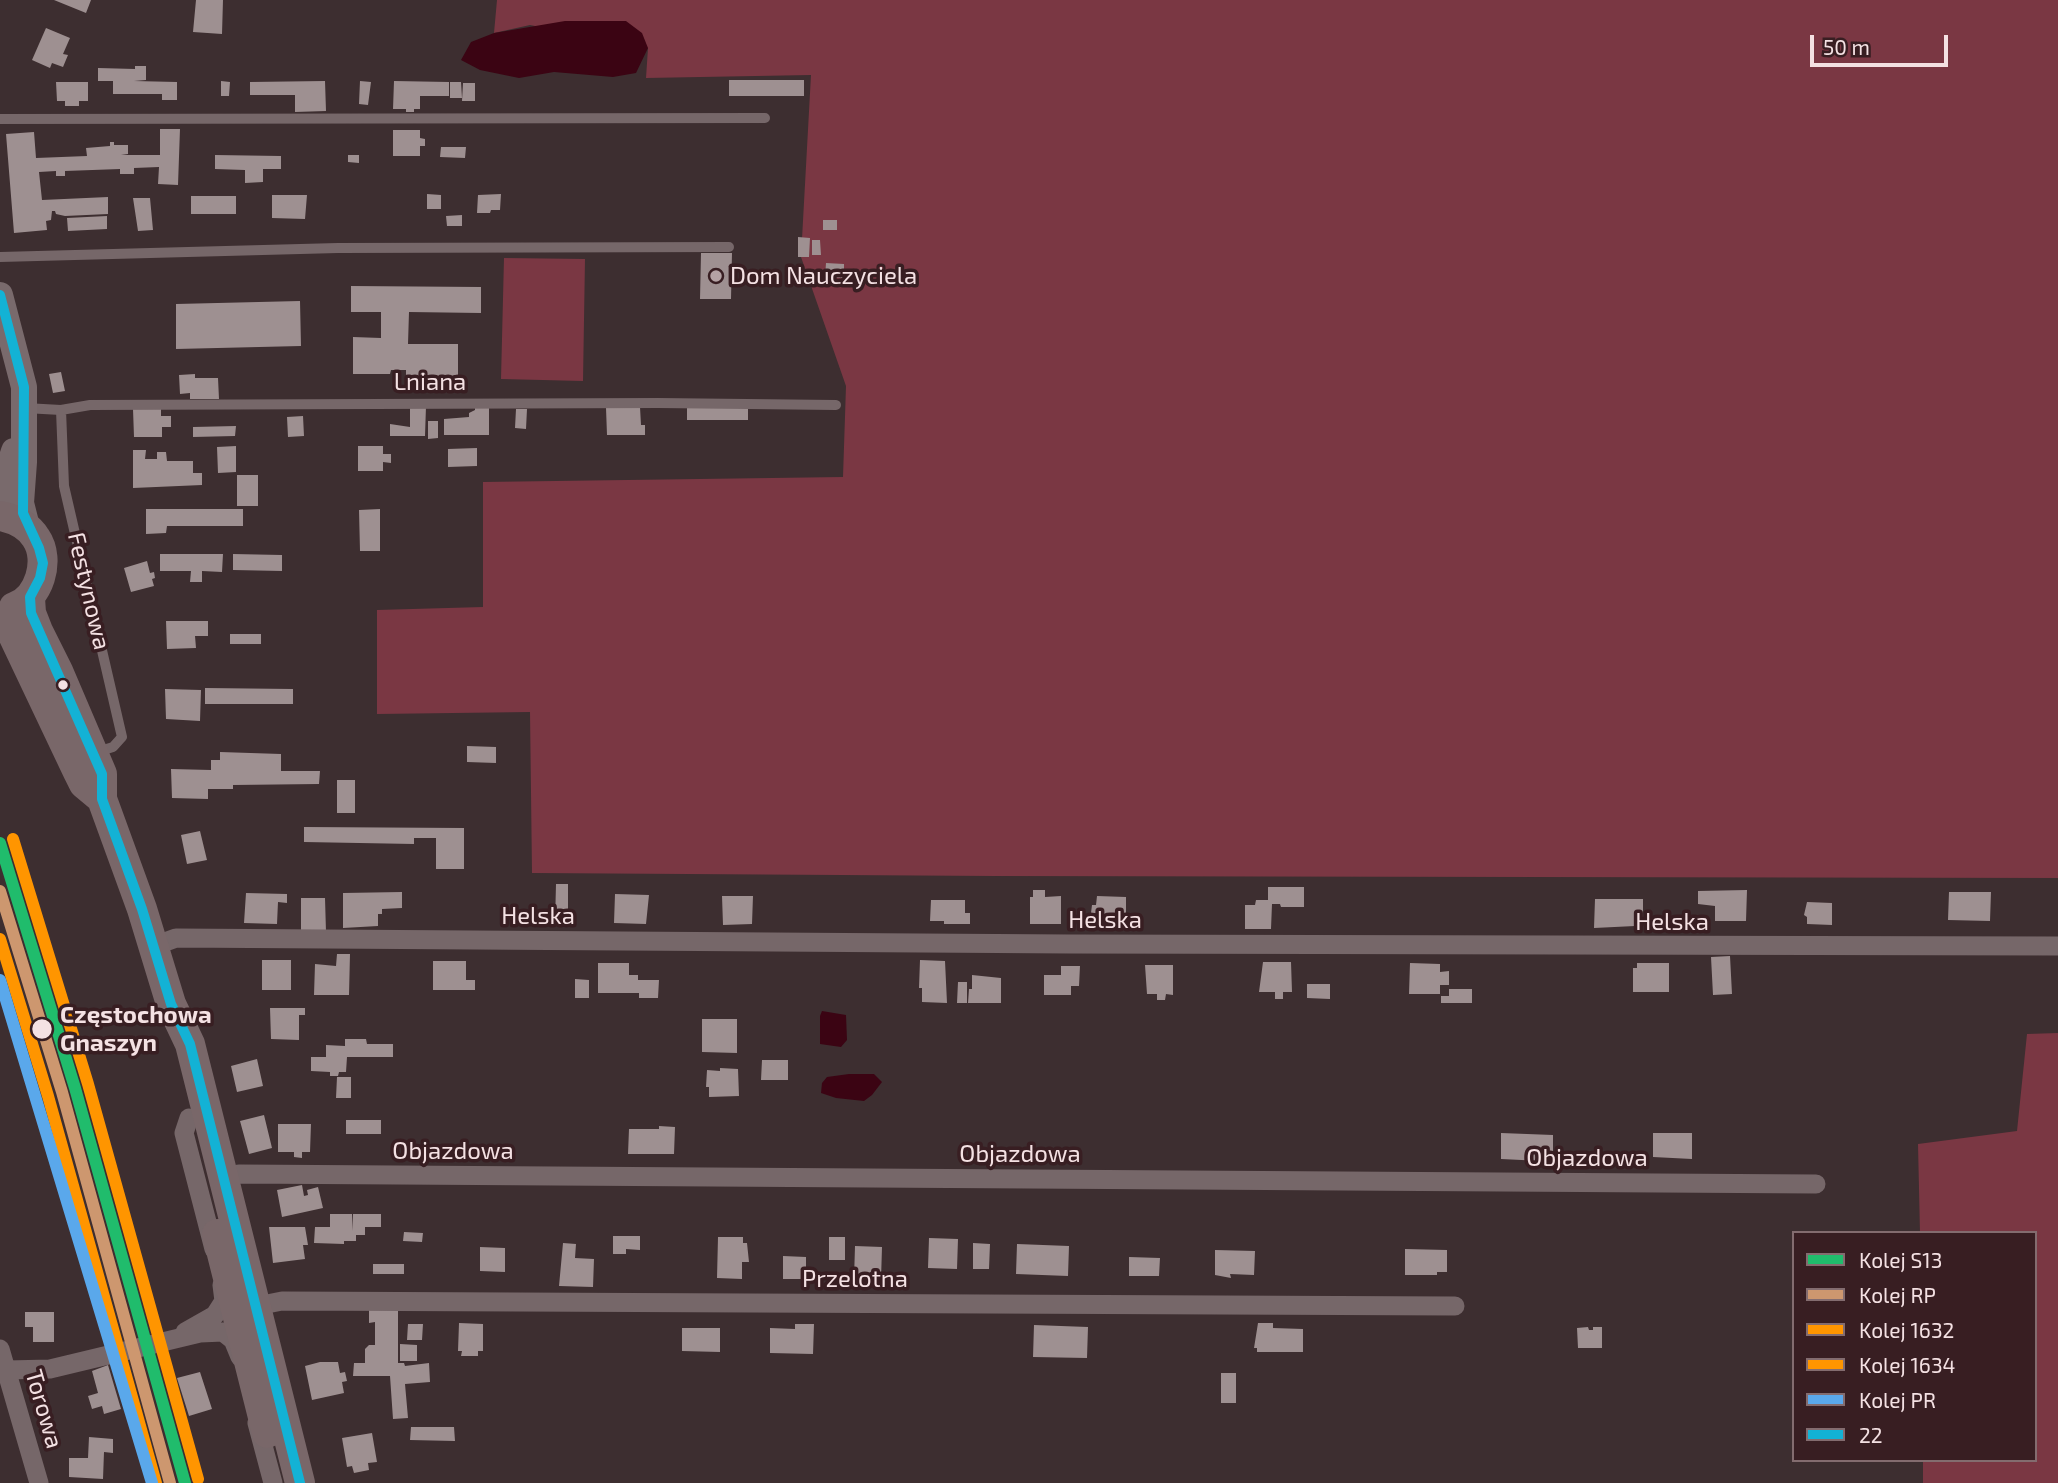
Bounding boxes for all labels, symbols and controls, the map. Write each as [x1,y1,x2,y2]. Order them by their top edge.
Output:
scale bar [1813,21,1951,65]
text: 50 m [1823,34,1870,59]
place label: Dom Nauczyciela [730,262,917,290]
marker: Dom Nauczyciela [708,268,724,284]
street label: Lniana [394,368,466,396]
street label: Festynowa [61,529,117,653]
unlabelled marker [56,678,70,692]
street label: Helska [501,902,575,930]
street label: Helska [1068,906,1142,934]
street label: Helska [1635,908,1709,936]
place label: Częstochowa Gnaszyn [60,1001,212,1057]
marker: Częstochowa Gnaszyn [30,1017,54,1041]
street label: Objazdowa [392,1137,514,1165]
street label: Objazdowa [959,1140,1081,1168]
street label: Objazdowa [1526,1144,1648,1172]
legend [1792,1231,2037,1462]
text: Kolej S13 [1859,1247,1942,1272]
street label: Przelotna [802,1265,908,1293]
text: Kolej RP [1859,1282,1936,1307]
text: Kolej 1632 [1859,1317,1954,1342]
text: Kolej 1634 [1859,1352,1955,1377]
street label: Torowa [19,1366,69,1452]
text: Kolej PR [1859,1387,1936,1412]
text: 22 [1859,1422,1883,1447]

